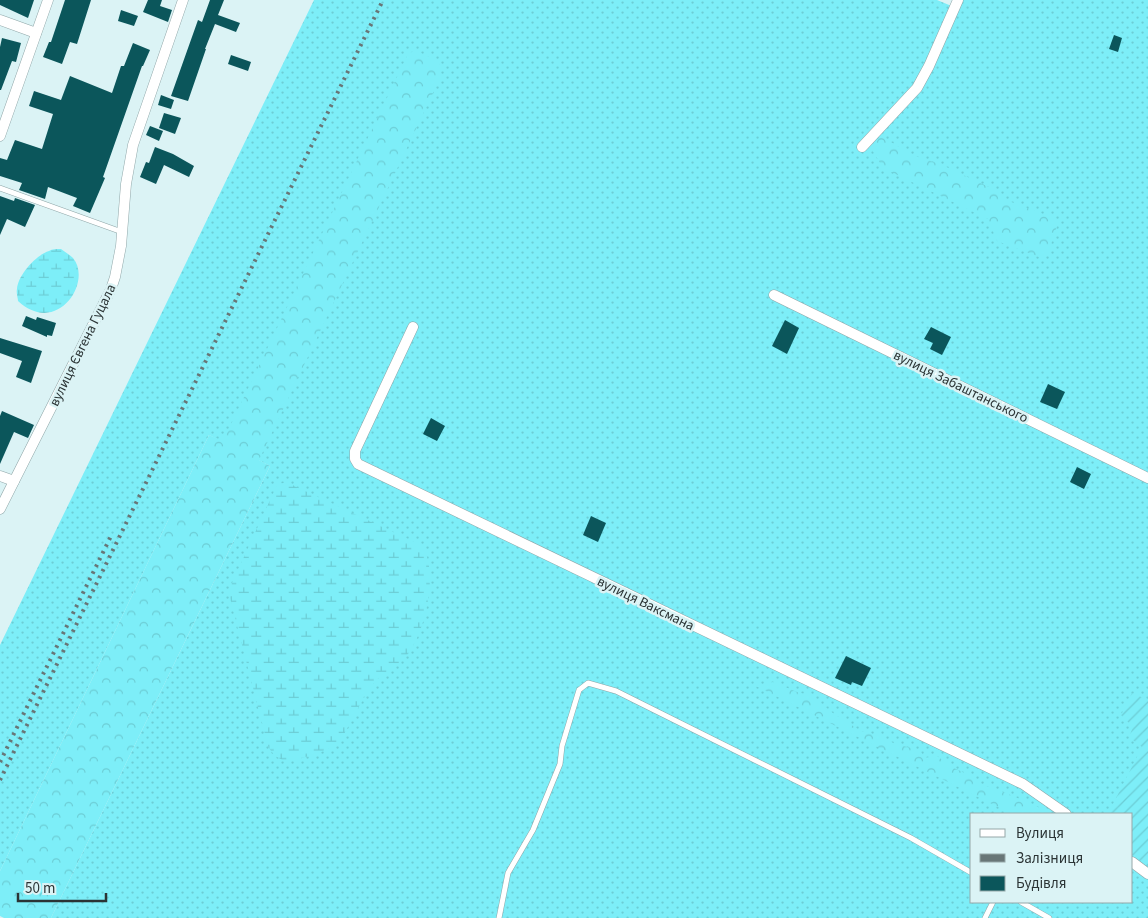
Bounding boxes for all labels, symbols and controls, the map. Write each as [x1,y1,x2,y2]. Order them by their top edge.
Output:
street label: вулиця Євгена Гуцала [45,281,121,410]
street label: вулиця Забаштанського [890,346,1031,428]
street label: вулиця Ваксмана [594,572,698,636]
legend [970,813,1133,903]
text: Вулиця [1016,823,1064,844]
text: Залізниця [1016,848,1083,869]
scale bar [18,870,105,902]
text: Будівля [1016,873,1066,894]
text: 50 m [25,878,55,899]

